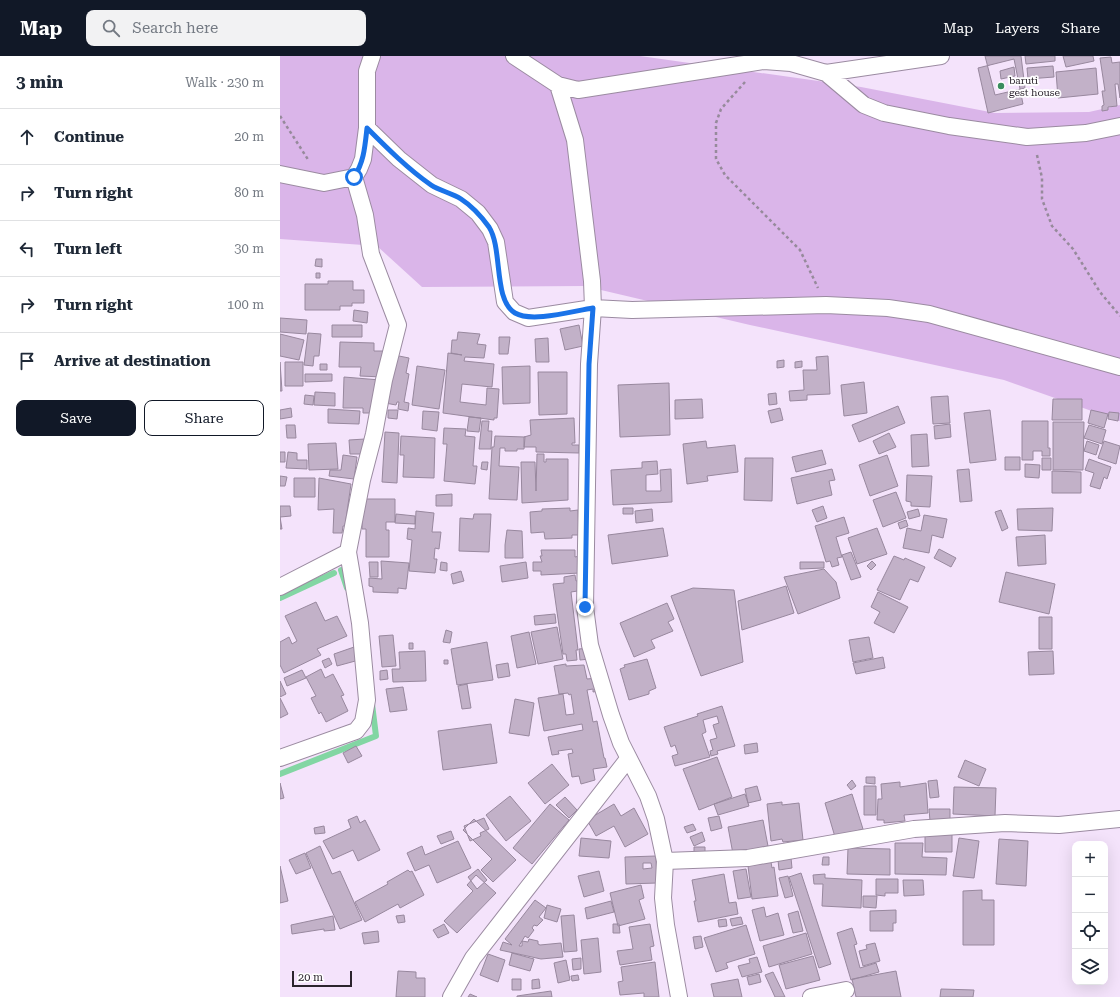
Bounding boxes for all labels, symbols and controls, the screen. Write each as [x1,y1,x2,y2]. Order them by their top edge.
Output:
search box [86,10,366,46]
text: Map [20,17,62,40]
icon: search [100,17,122,39]
text: Search here [132,19,218,37]
text: Map [943,20,973,36]
text: Layers [995,20,1039,36]
text: Share [1061,20,1100,36]
text: 3 min [16,72,63,92]
text: Walk · 230 m [185,75,264,90]
place label: baruti gest house [1009,75,1060,98]
marker: baruti gest house [996,81,1006,91]
icon: ahead [16,126,38,148]
text: Continue [54,128,124,146]
text: 20 m [234,129,264,144]
route start [345,168,363,186]
icon: right [16,182,38,204]
text: Turn right [54,184,133,202]
text: 80 m [234,185,264,200]
icon: left [16,238,38,260]
text: Turn left [54,240,122,258]
text: 30 m [234,241,264,256]
icon: right [16,294,38,316]
text: Turn right [54,296,133,314]
text: 100 m [227,297,264,312]
icon: arrive [16,350,38,372]
text: Arrive at destination [54,352,210,370]
button: Save [16,400,136,436]
button: Share [144,400,264,436]
route end [576,598,594,616]
map controls [1072,841,1108,985]
button: + [1072,841,1108,877]
button: − [1072,877,1108,913]
button: locate [1072,913,1108,949]
button: layers [1072,949,1108,985]
scale bar [292,969,352,988]
text: 20 m [298,971,323,984]

